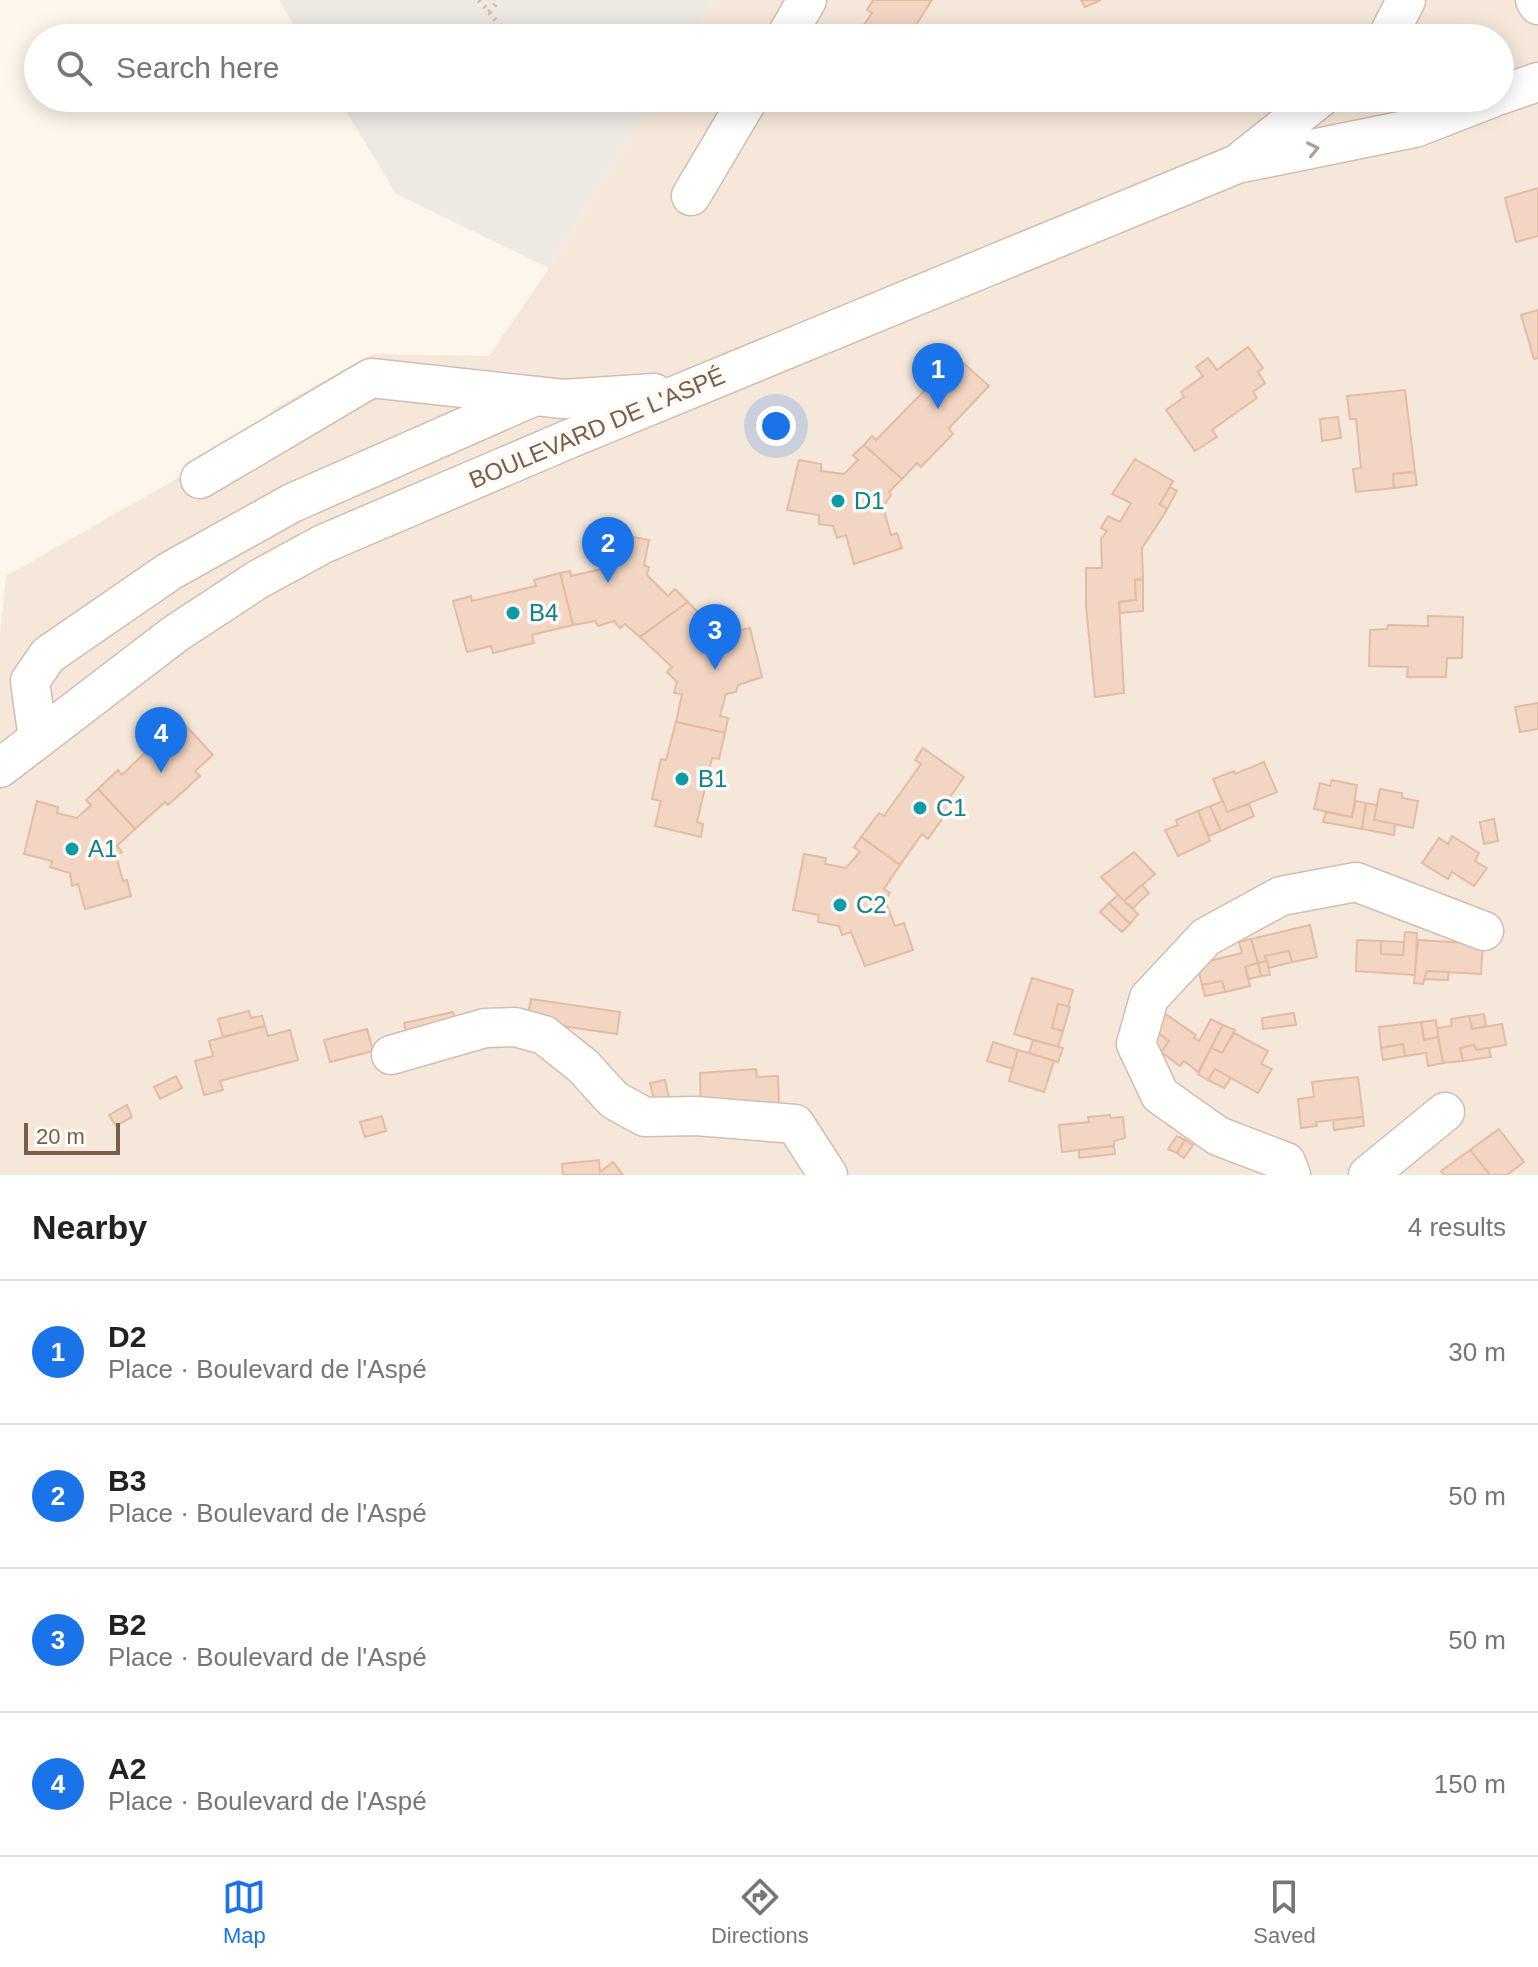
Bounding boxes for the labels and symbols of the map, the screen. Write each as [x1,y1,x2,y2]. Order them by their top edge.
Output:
one-way arrow [1306,141,1319,158]
pin: 1 [912,343,964,409]
street label: BOULEVARD DE L'ASPÉ [465,361,729,494]
your location [756,406,796,446]
place label: D1 [854,487,885,514]
marker: D1 [829,492,847,510]
pin: 2 [582,517,634,583]
place label: B4 [529,599,558,626]
marker: B4 [504,604,522,622]
pin: 3 [689,604,741,670]
pin: 4 [135,707,187,773]
place label: B1 [698,765,727,792]
marker: B1 [673,770,691,788]
place label: C1 [936,794,967,821]
marker: C1 [911,799,929,817]
place label: A1 [88,835,117,862]
marker: A1 [63,840,81,858]
place label: C2 [856,891,887,918]
marker: C2 [831,896,849,914]
scale bar [24,1119,120,1155]

